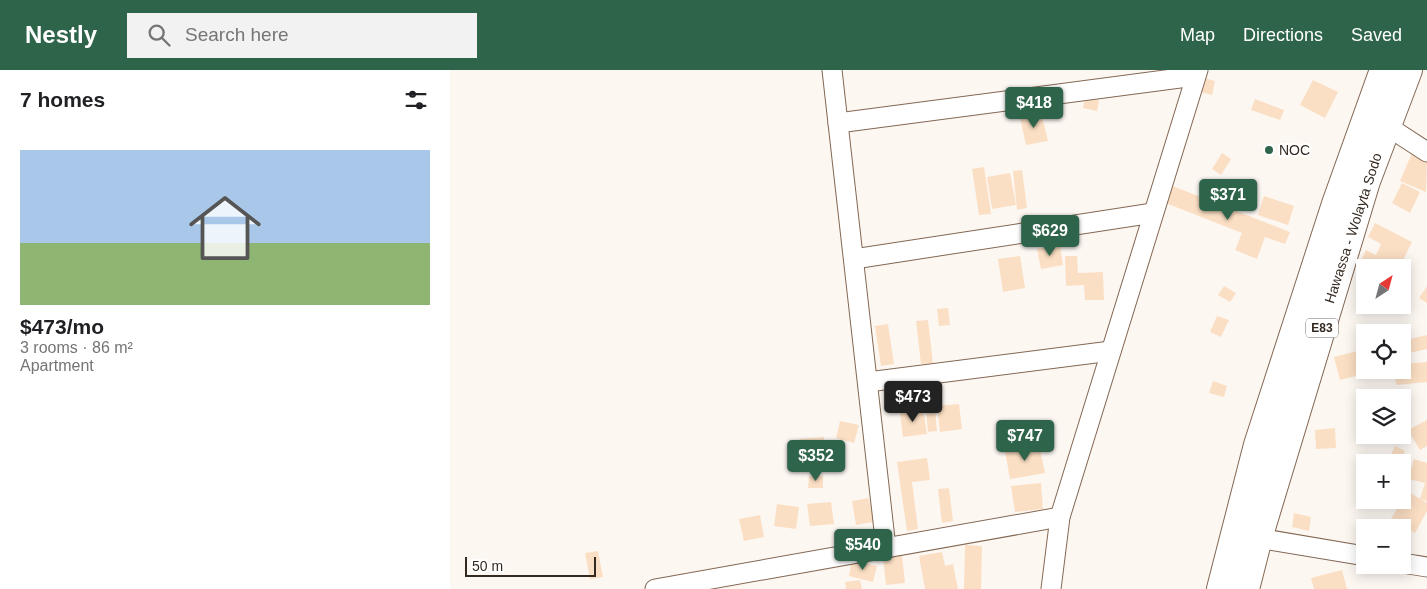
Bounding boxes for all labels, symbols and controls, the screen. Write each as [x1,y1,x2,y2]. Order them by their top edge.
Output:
search box [127,13,477,58]
text: Nestly [25,21,97,48]
icon: search [145,21,173,49]
text: Search here [185,24,289,45]
text: Map [1180,25,1215,45]
text: Directions [1243,25,1323,45]
text: Saved [1351,25,1402,45]
icon: filters [402,86,430,114]
pin: $418 [1004,87,1064,129]
text: 7 homes [20,88,105,111]
text: $418 [1016,94,1052,111]
place label: NOC [1279,142,1310,158]
marker: NOC [1263,144,1275,156]
street label: Hawassa - Wolayta Sodo [1321,151,1385,305]
pin: $371 [1198,178,1258,221]
icon: home [180,183,270,273]
text: $371 [1210,186,1246,203]
pin: $629 [1020,214,1080,257]
text: $629 [1032,222,1068,239]
north arrow [1356,259,1411,314]
map controls [1356,259,1411,574]
text: $473/mo [20,315,104,338]
road number: E83 [1306,318,1338,338]
button: locate [1356,324,1411,379]
text: 3 rooms · 86 m² [20,339,133,356]
text: Apartment [20,357,94,374]
pin: $473 [883,380,943,423]
text: $473 [895,388,931,405]
button: layers [1356,389,1411,444]
pin: $747 [995,420,1055,462]
text: $747 [1007,427,1043,444]
pin: $352 [786,440,846,482]
text: $352 [798,447,834,464]
button: + [1356,454,1411,509]
button: − [1356,519,1411,574]
pin: $540 [833,528,893,571]
text: $540 [845,536,881,553]
scale bar [465,554,596,577]
text: 50 m [472,558,503,574]

